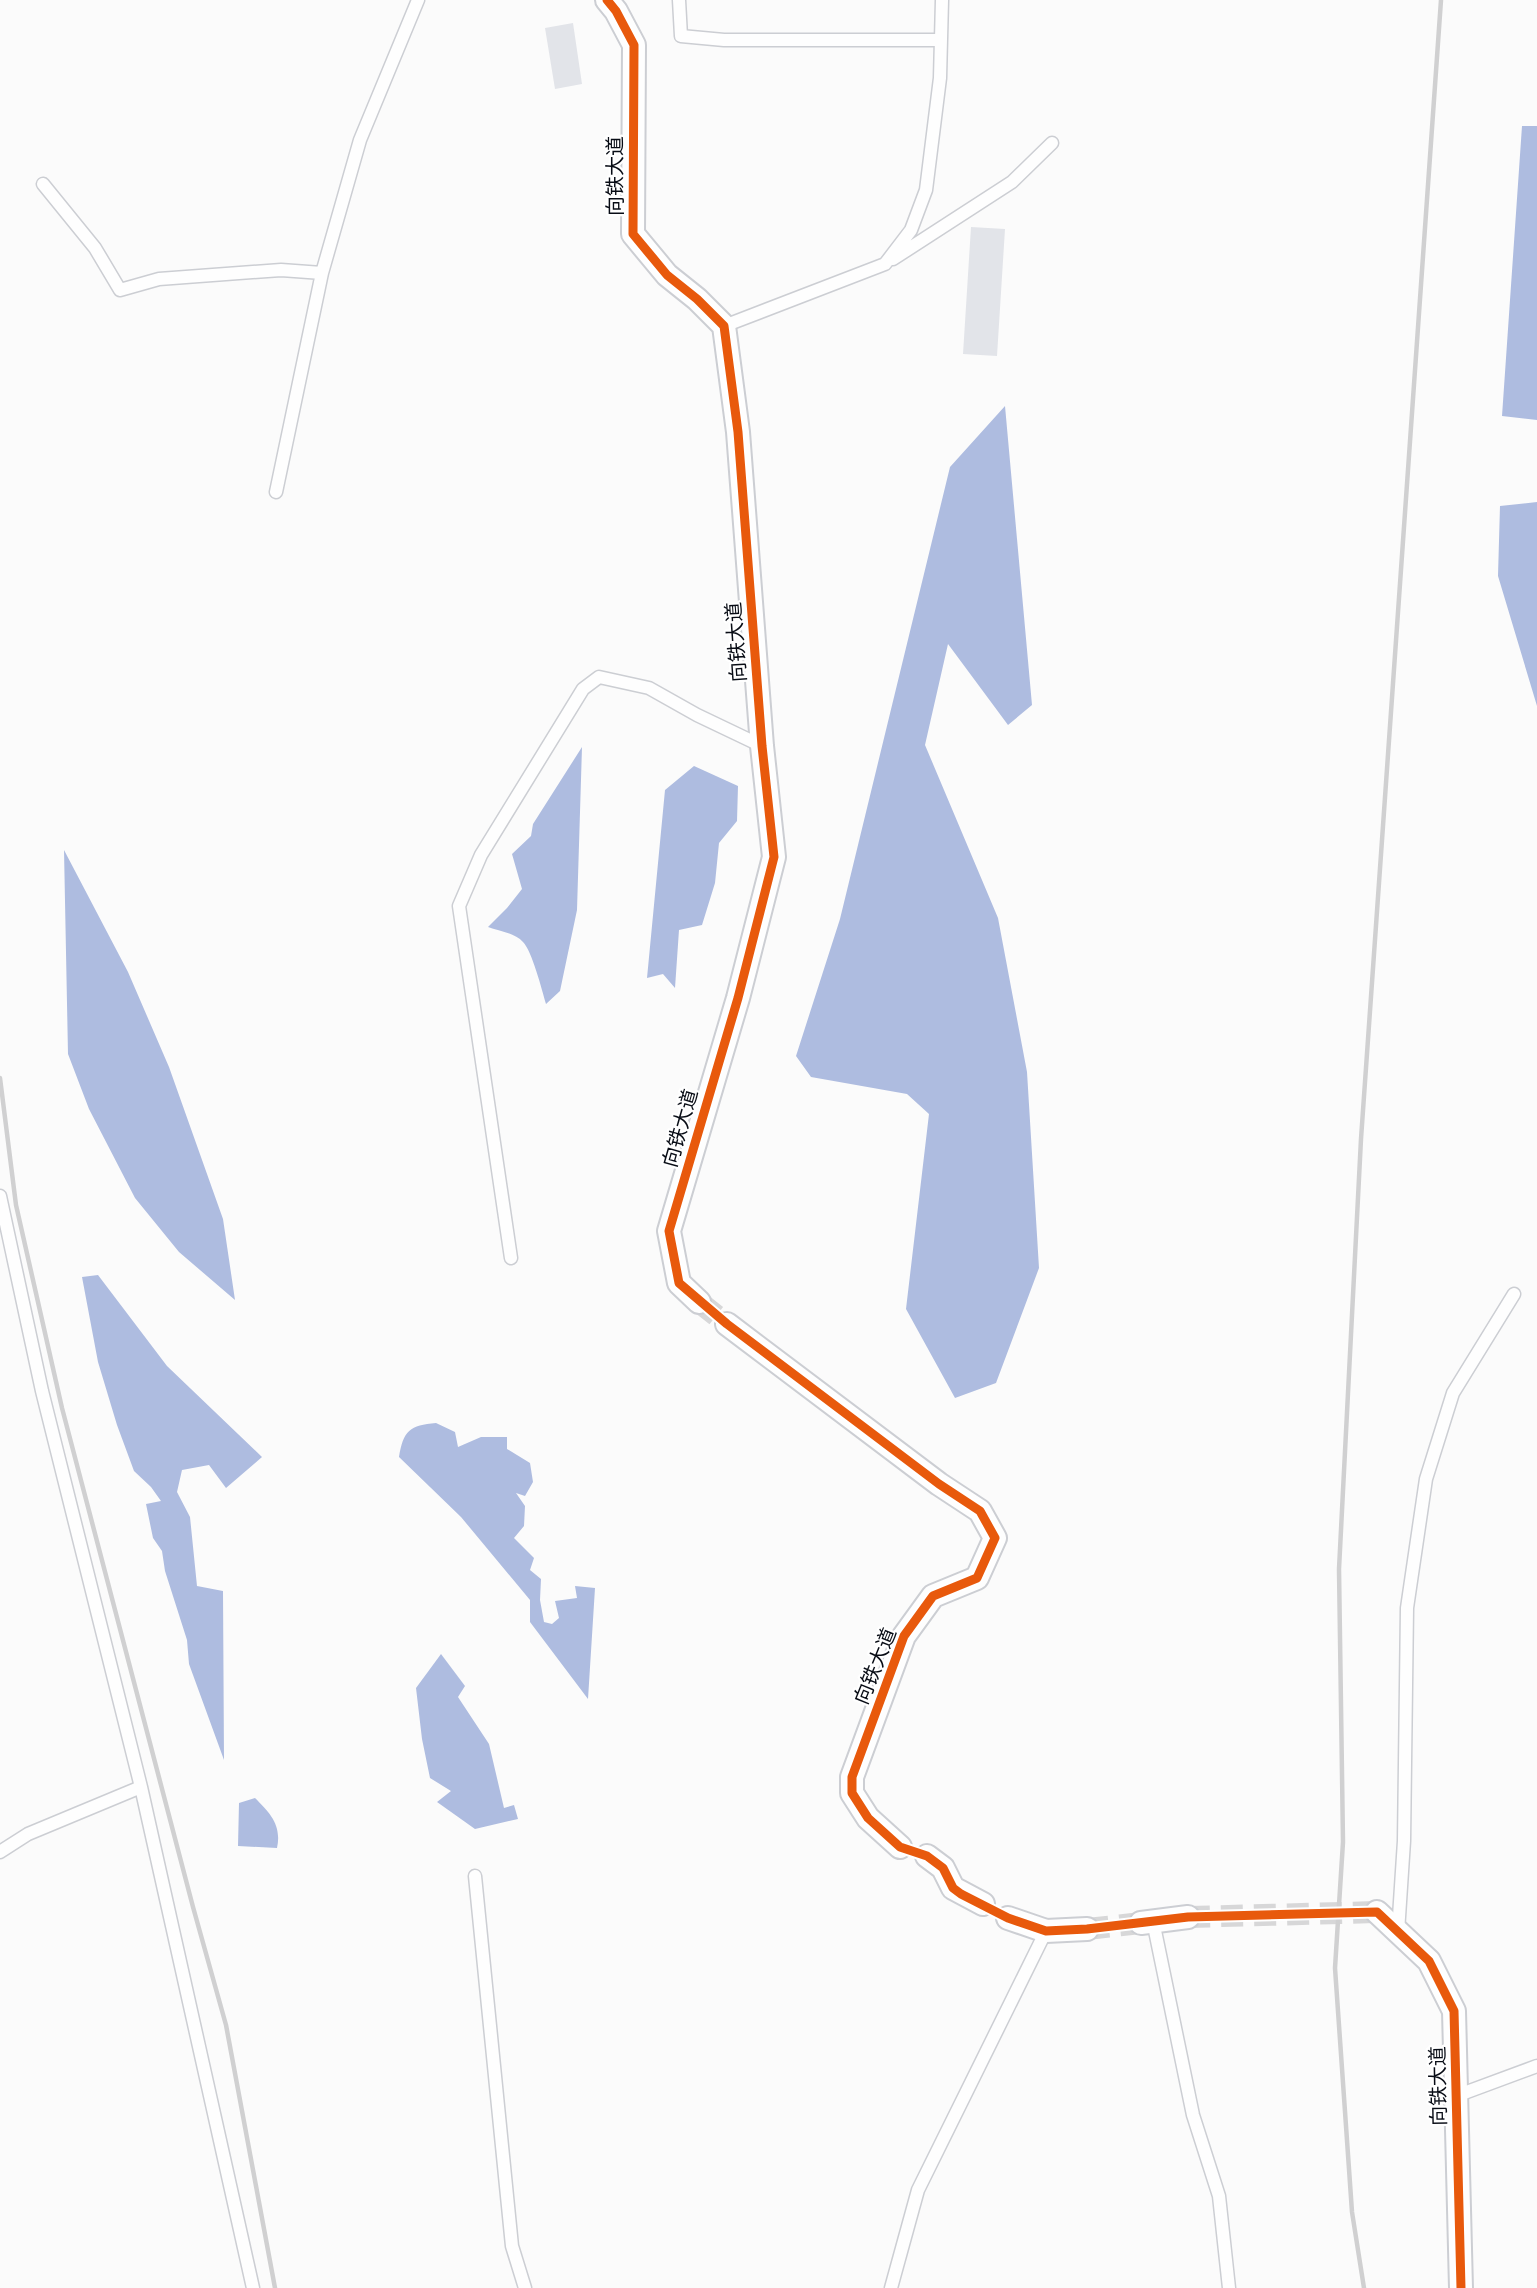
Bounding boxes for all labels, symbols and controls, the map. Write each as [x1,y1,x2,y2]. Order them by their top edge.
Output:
street label: 向铁大道 [604,136,627,216]
street label: 向铁大道 [722,601,751,683]
street label: 向铁大道 [658,1087,703,1170]
street label: 向铁大道 [850,1625,901,1708]
street label: 向铁大道 [1426,2046,1451,2126]

